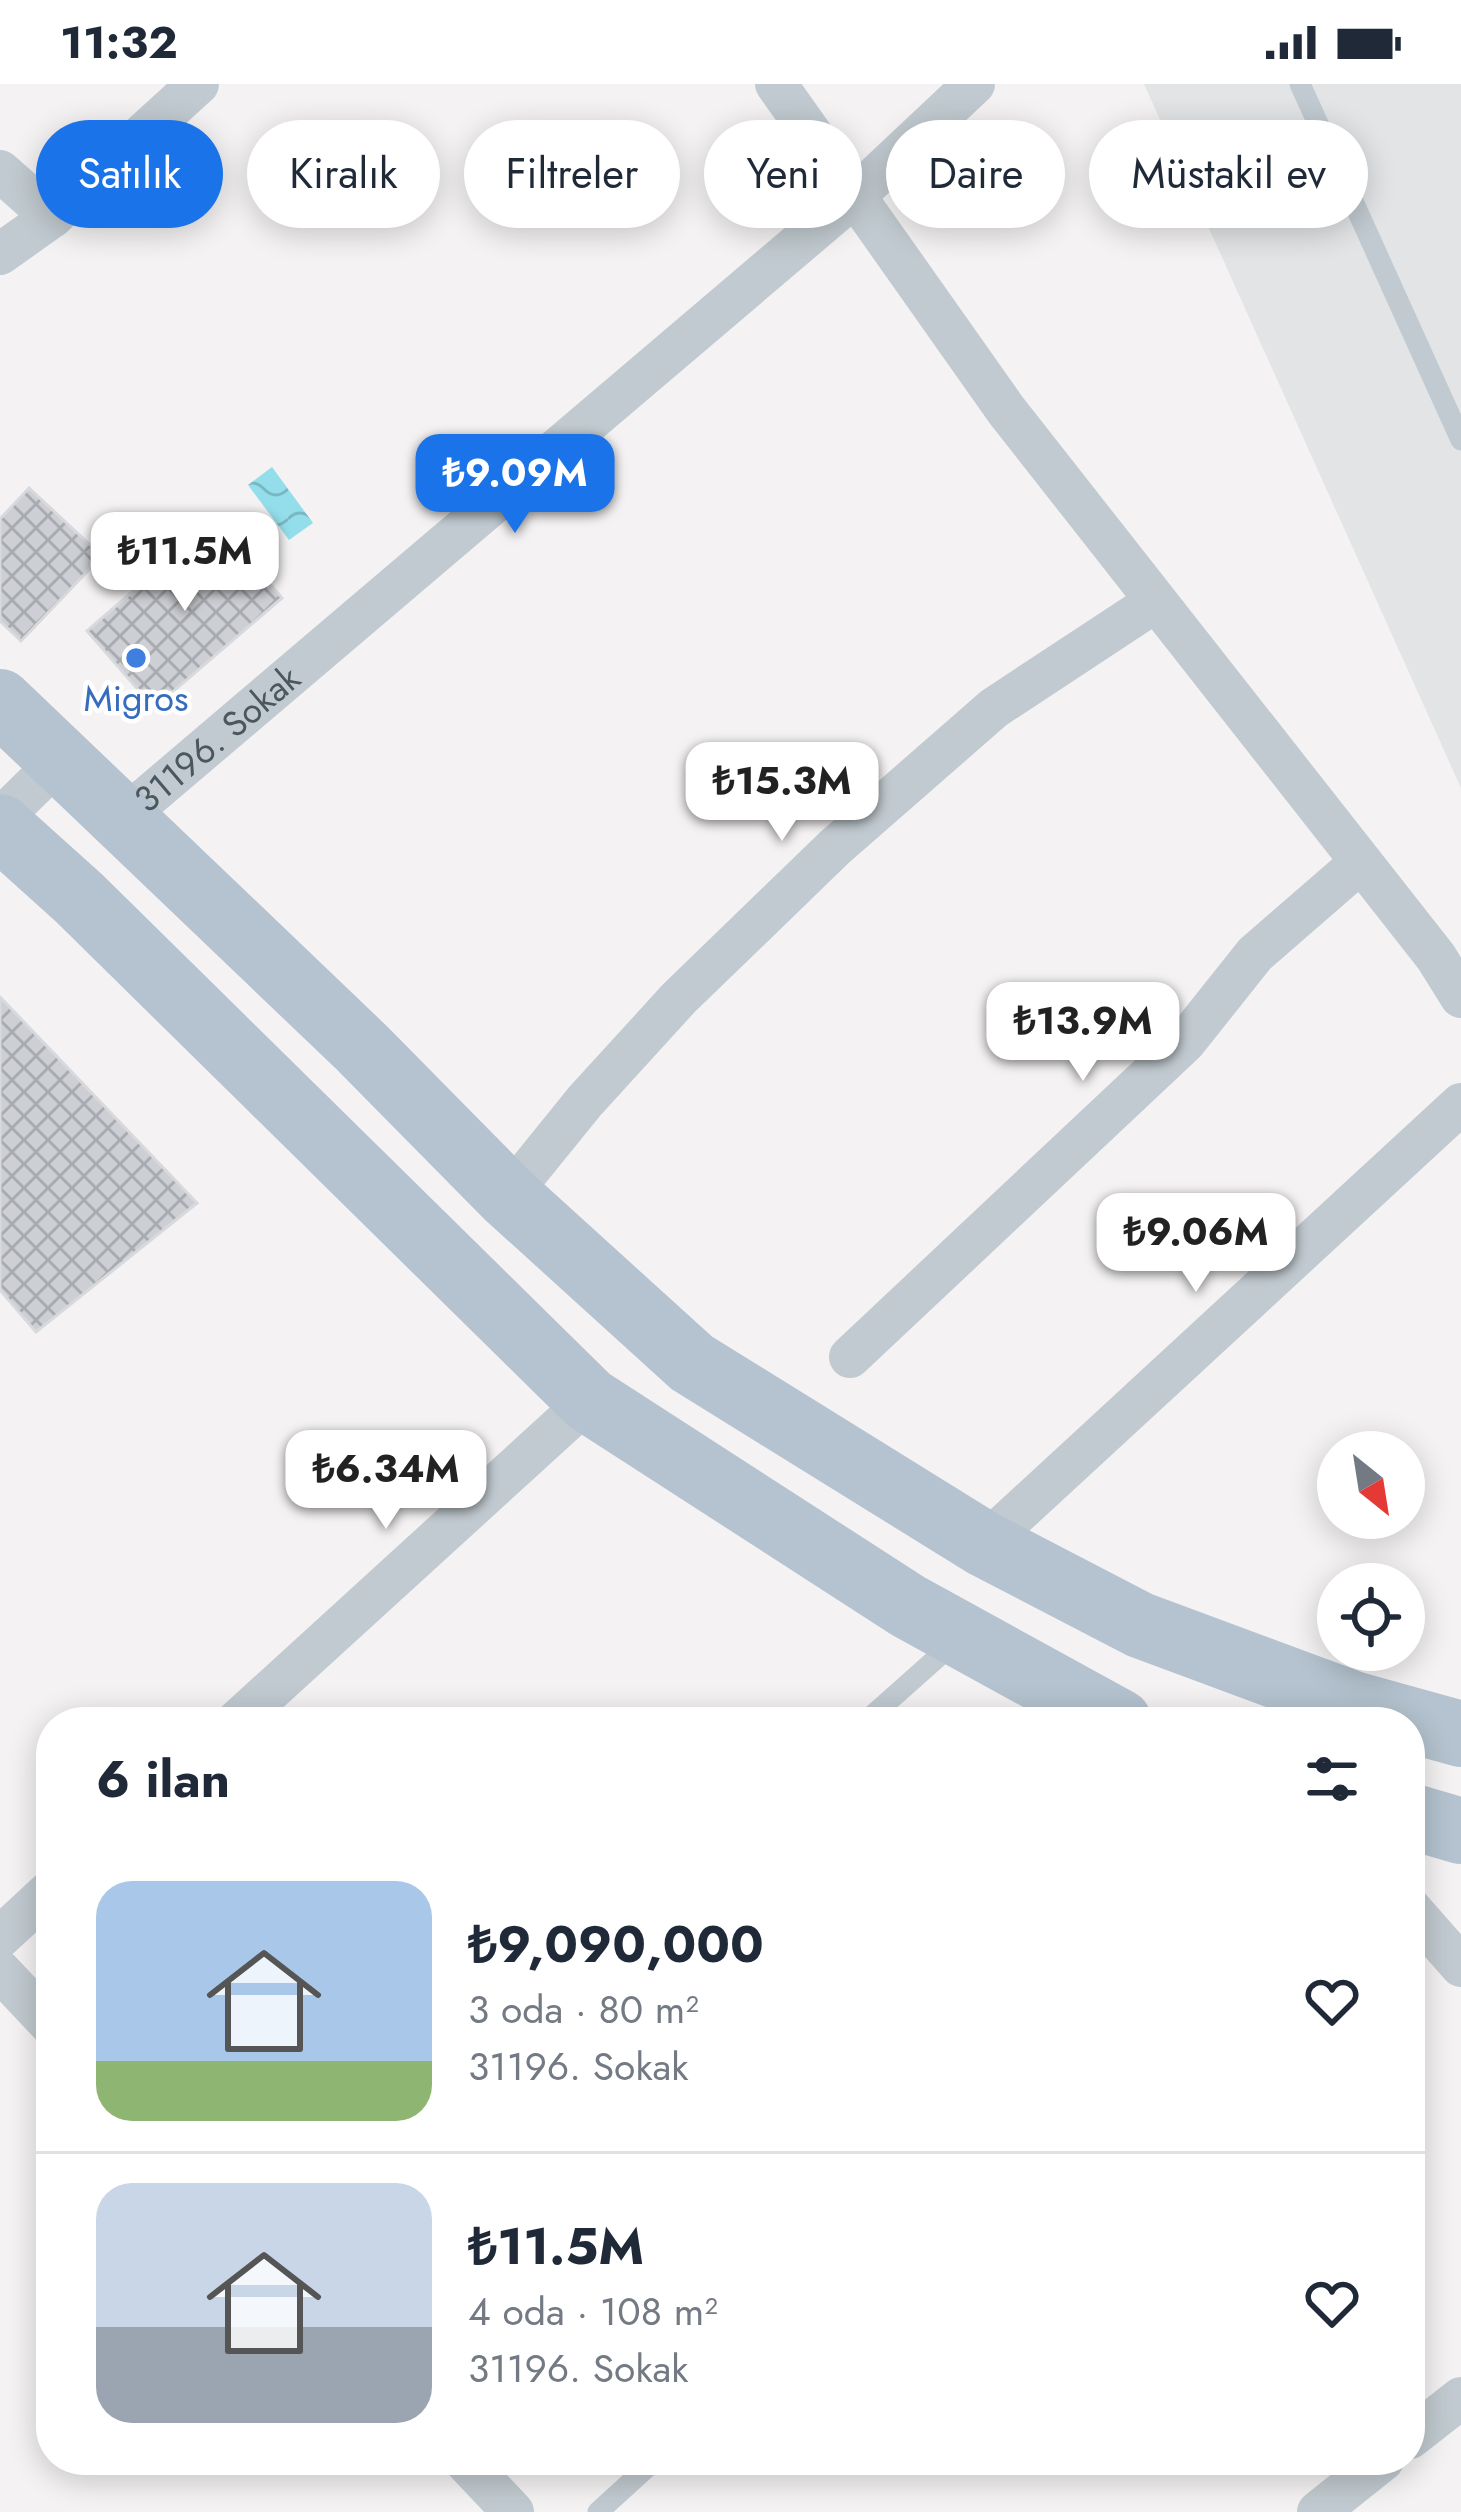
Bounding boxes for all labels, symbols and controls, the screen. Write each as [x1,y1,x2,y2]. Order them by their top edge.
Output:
text: 11:32 [60,10,178,75]
chip: Satılık [36,120,223,228]
chip: Kiralık [247,120,440,228]
chip: Filtreler [464,120,680,228]
chip: Yeni [704,120,862,228]
chip: Daire [886,120,1065,228]
chip: Müstakil ev [1089,120,1368,228]
pin: ₺9.09M [417,434,613,536]
text: ₺9.09M [443,444,587,501]
pin: ₺11.5M [87,512,283,614]
text: ₺11.5M [118,522,252,579]
marker: Migros [123,645,149,671]
street label: 31196. Sokak [122,652,311,824]
place label: Migros [83,672,189,724]
pin: ₺15.3M [684,742,880,844]
text: ₺15.3M [713,752,851,809]
pin: ₺13.9M [985,982,1181,1084]
text: ₺13.9M [1013,992,1153,1049]
pin: ₺9.06M [1098,1193,1294,1295]
text: ₺9.06M [1124,1203,1268,1260]
pin: ₺6.34M [288,1430,484,1532]
north arrow [1317,1431,1425,1539]
map controls [1317,1431,1425,1671]
text: ₺6.34M [312,1440,460,1497]
button: locate [1317,1563,1425,1671]
text: 6 ilan [96,1742,230,1816]
icon: filters [1299,1746,1365,1812]
text: ₺9,090,000 [468,1907,764,1981]
icon: home [192,1929,336,2073]
icon: heart [1299,1968,1365,2034]
text: 3 oda · 80 m² [468,1981,699,2038]
text: 31196. Sokak [468,2038,688,2095]
text: ₺11.5M [468,2209,644,2283]
icon: home [192,2231,336,2375]
icon: heart [1299,2270,1365,2336]
text: 4 oda · 108 m² [468,2283,718,2340]
text: 31196. Sokak [468,2340,688,2397]

